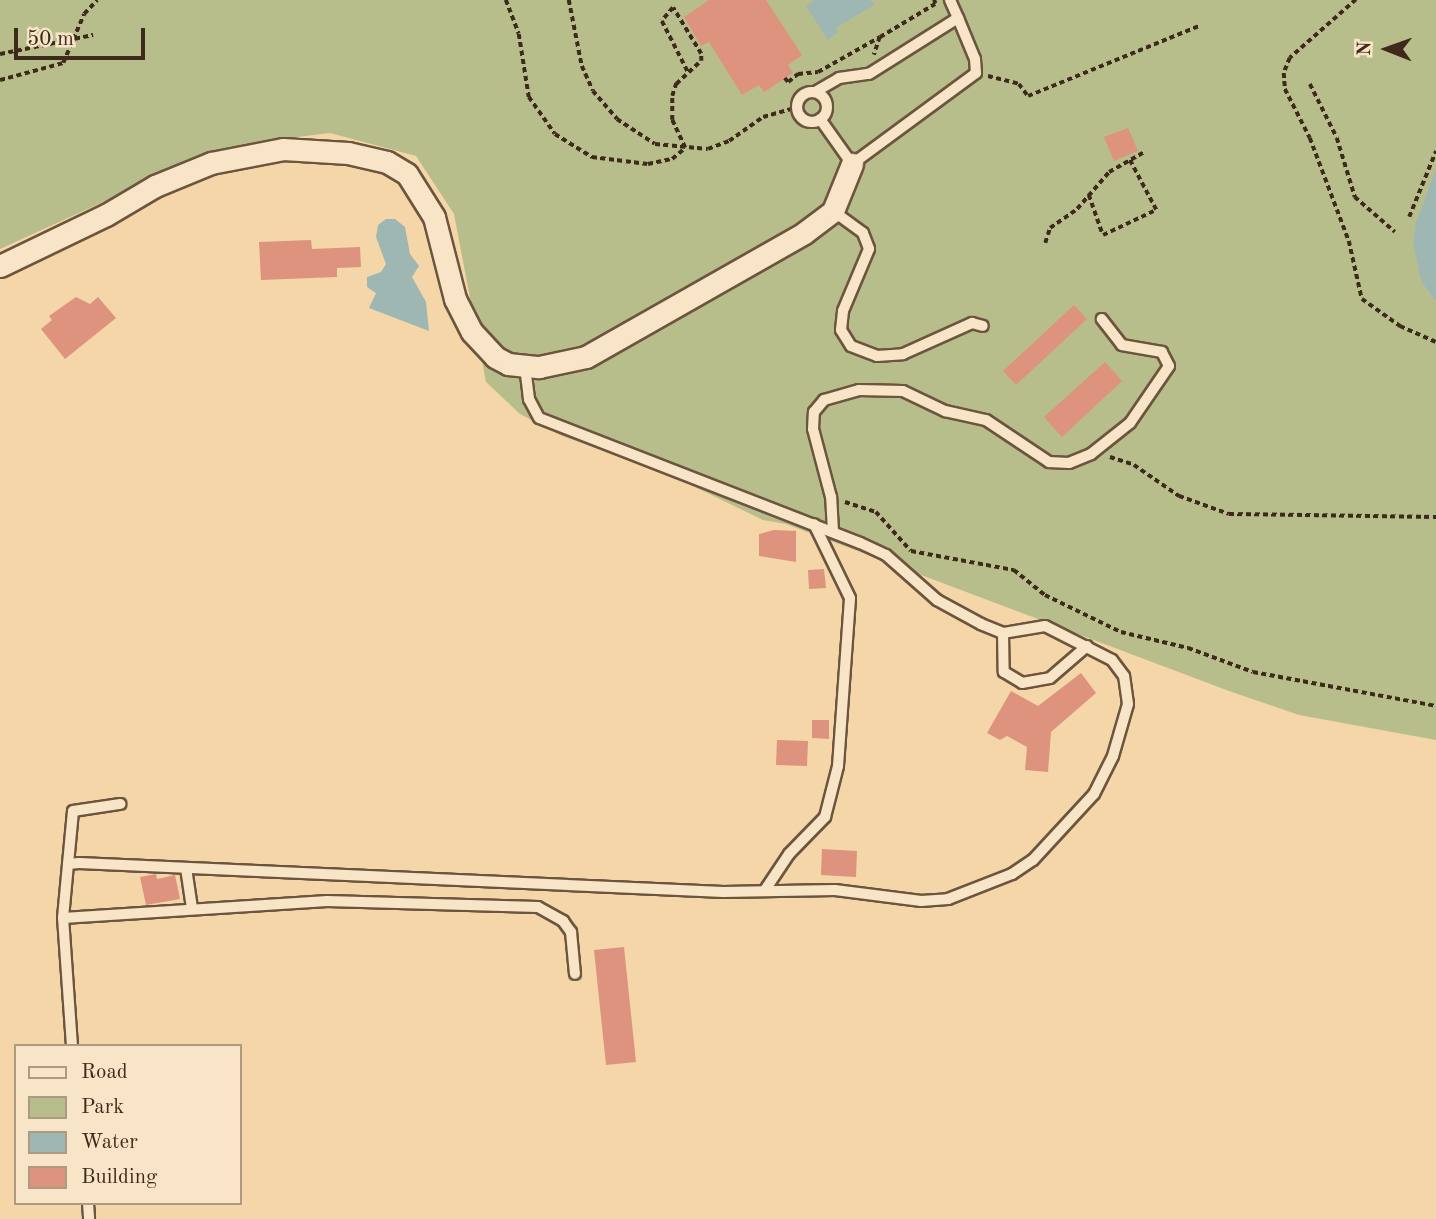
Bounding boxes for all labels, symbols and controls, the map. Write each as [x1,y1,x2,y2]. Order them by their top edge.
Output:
scale bar [18,14,149,58]
north arrow [1352,14,1422,84]
text: 50 m [27,29,74,50]
text: N [1356,41,1375,56]
legend [14,1044,242,1205]
text: Road [81,1062,128,1083]
text: Park [81,1097,124,1118]
text: Water [81,1132,138,1153]
text: Building [81,1167,157,1188]

